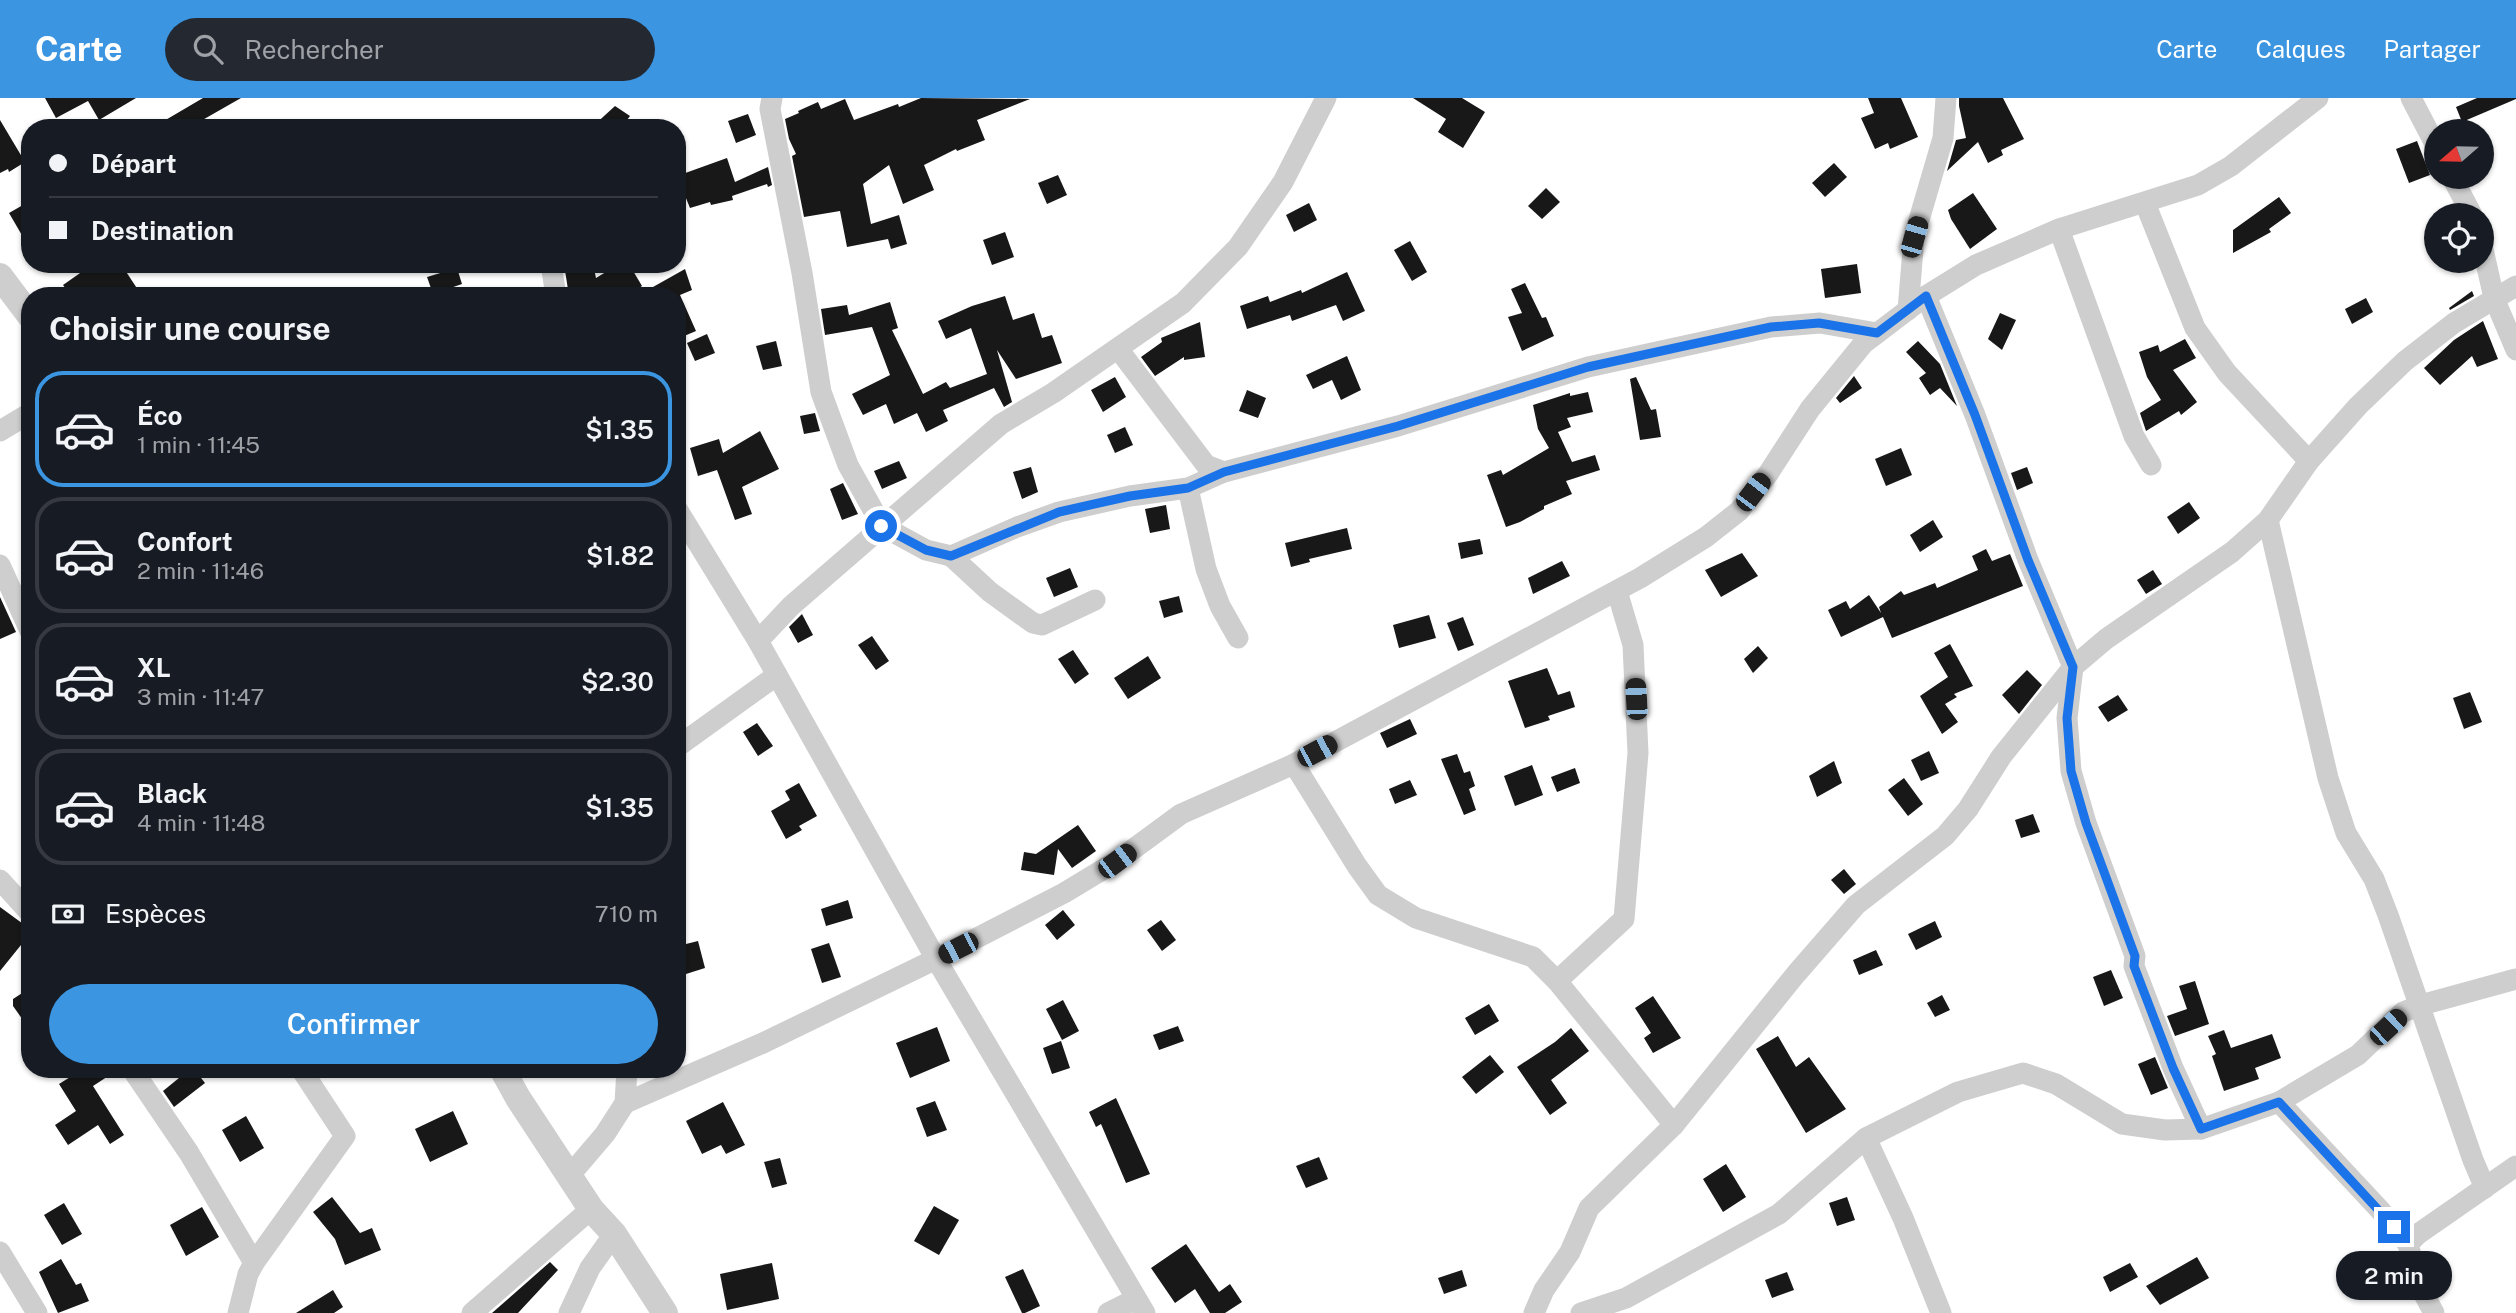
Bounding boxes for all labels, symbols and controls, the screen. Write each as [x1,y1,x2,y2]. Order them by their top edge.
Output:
search box [165,18,655,81]
text: Carte [35,30,123,68]
icon: search [189,30,227,68]
text: Rechercher [245,34,384,65]
text: Carte [2156,35,2217,63]
text: Calques [2255,35,2346,63]
text: Partager [2384,35,2481,63]
north arrow [2424,119,2494,189]
map controls [2424,119,2494,273]
text: Départ [91,148,177,179]
button: locate [2424,203,2494,273]
car [1899,214,1930,260]
text: Destination [91,215,234,246]
text: Choisir une course [49,310,331,347]
icon: car [53,398,116,461]
text: Éco [137,400,183,431]
text: $1.35 [585,414,654,445]
text: 1 min · 11:45 [137,431,260,458]
car [1732,469,1775,515]
route start [865,510,897,542]
icon: car [53,524,116,587]
text: Confort [137,526,233,557]
text: $1.82 [586,540,654,571]
text: 2 min · 11:46 [137,557,264,584]
icon: car [53,650,116,713]
text: XL [137,652,171,683]
text: $2.30 [581,666,654,697]
car [1625,677,1648,721]
text: 3 min · 11:47 [137,683,264,710]
car [1294,732,1341,770]
icon: car [53,776,116,839]
text: Black [137,778,207,809]
text: $1.35 [585,792,654,823]
text: 4 min · 11:48 [137,809,265,836]
car [1094,840,1141,882]
icon: cash [49,895,87,933]
text: Espèces [105,898,206,929]
text: 710 m [595,900,658,927]
car [935,929,982,967]
button: Confirmer [49,984,658,1064]
car [2366,1005,2411,1049]
route end [2378,1211,2410,1243]
callout: 2 min [2336,1252,2452,1300]
text: 2 min [2364,1262,2424,1289]

